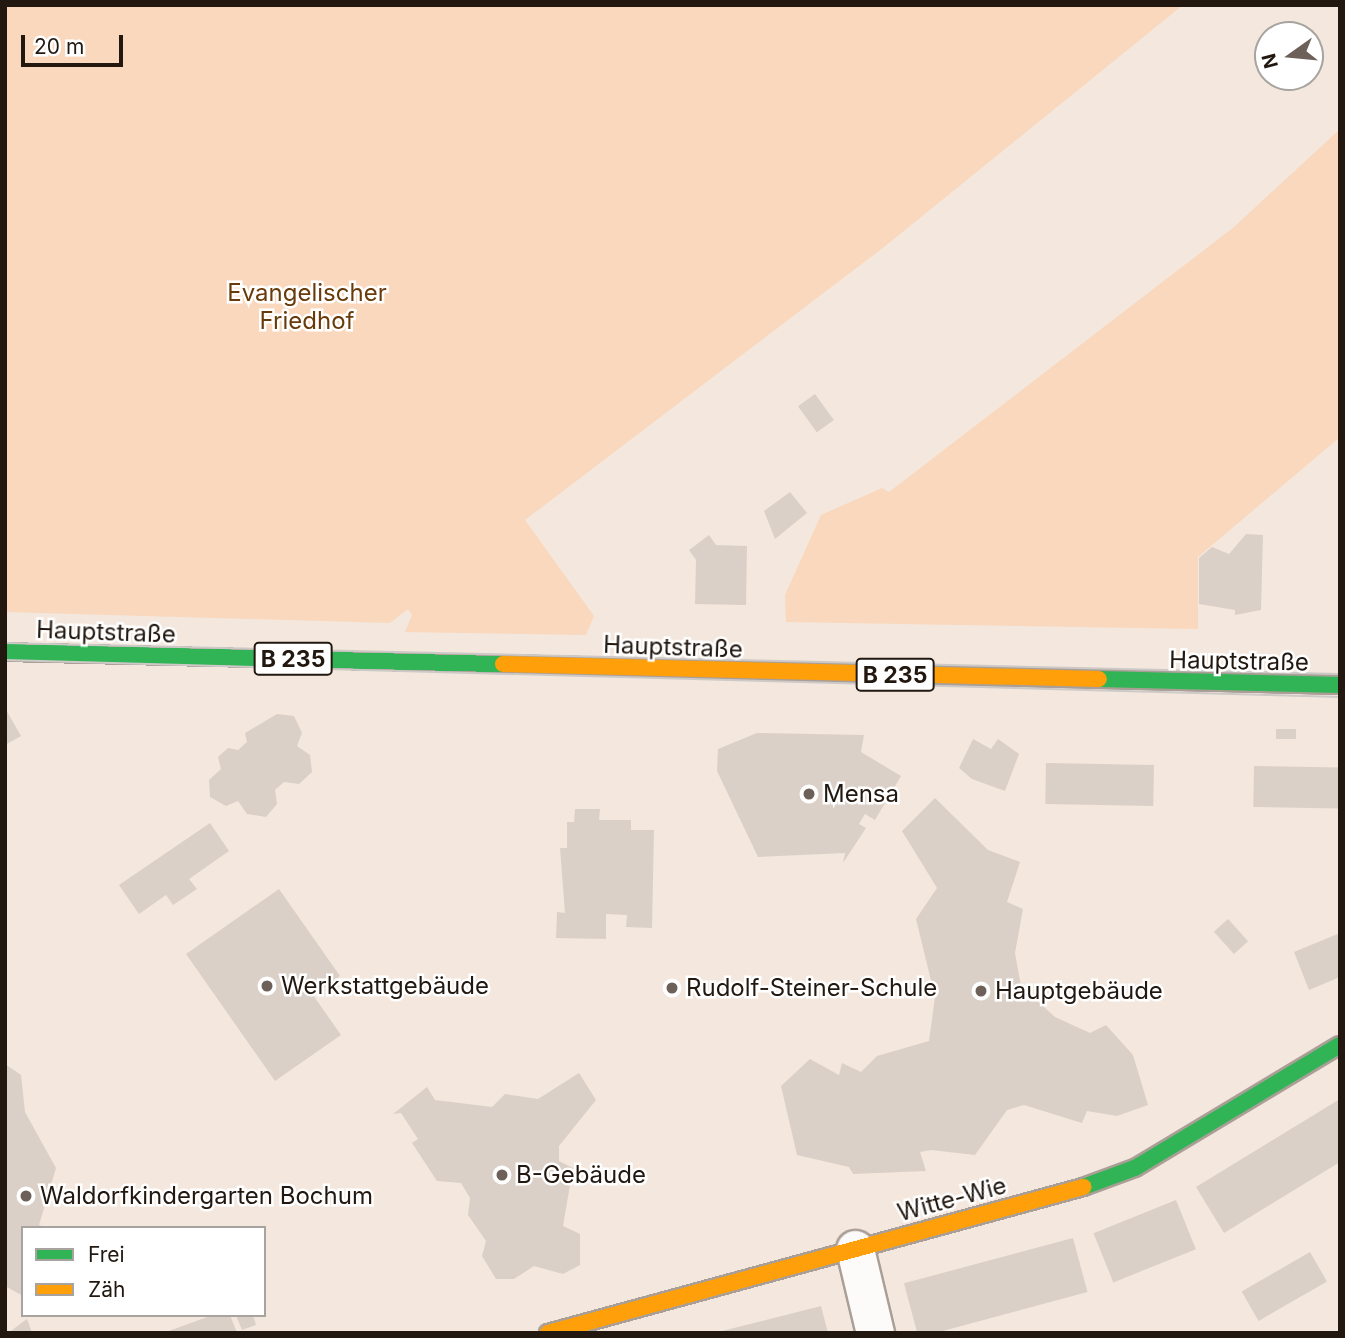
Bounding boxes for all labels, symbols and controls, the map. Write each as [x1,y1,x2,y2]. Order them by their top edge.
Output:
scale bar [24,21,126,65]
north arrow [1254,21,1324,91]
text: 20 m [34,34,84,59]
text: N [1257,51,1283,71]
park label: Evangelischer Friedhof [227,279,387,335]
street label: Hauptstraße [36,615,176,649]
street label: Hauptstraße [603,630,743,664]
road number: B 235 [253,639,333,678]
street label: Hauptstraße [1169,645,1309,677]
road number: B 235 [855,656,935,694]
place label: Mensa [823,780,899,808]
marker: Mensa [801,786,817,802]
place label: Werkstattgebäude [281,972,489,1000]
place label: Rudolf-Steiner-Schule [686,974,937,1002]
place label: Hauptgebäude [995,977,1163,1005]
marker: Werkstattgebäude [259,978,275,994]
marker: Rudolf-Steiner-Schule [664,980,680,996]
marker: Hauptgebäude [973,983,989,999]
place label: B-Gebäude [516,1161,646,1189]
marker: B-Gebäude [494,1167,510,1183]
street label: Witte-Wie [894,1171,1010,1227]
place label: Waldorfkindergarten Bochum [40,1182,373,1210]
marker: Waldorfkindergarten Bochum [18,1188,34,1204]
legend [21,1226,266,1317]
text: Frei [88,1242,125,1267]
text: Zäh [88,1277,125,1302]

